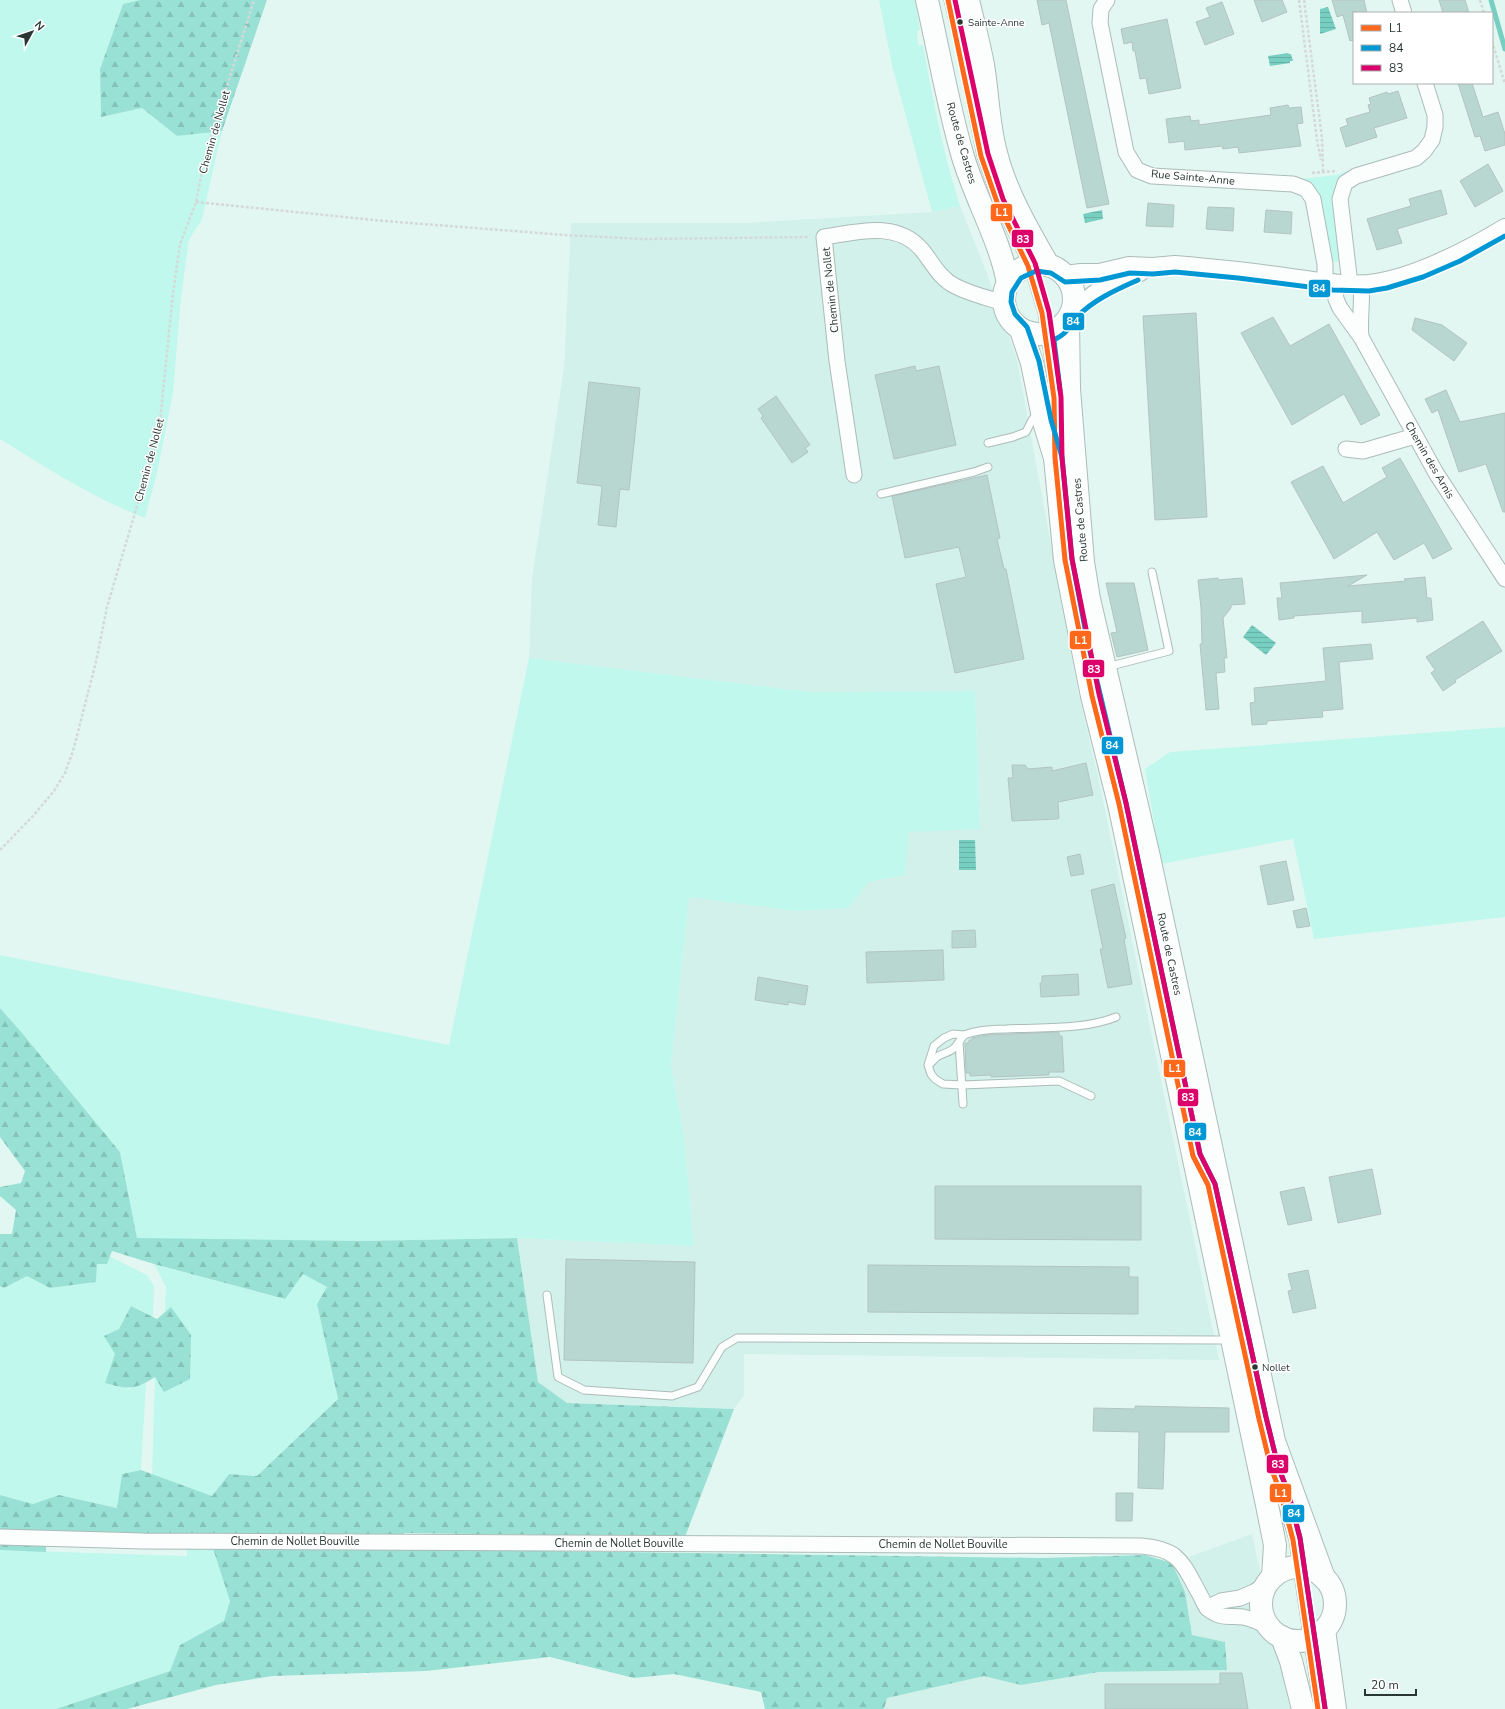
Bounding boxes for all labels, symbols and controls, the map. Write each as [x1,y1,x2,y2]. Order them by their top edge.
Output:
north arrow [12,12,52,52]
legend [1353,12,1493,84]
place label: Sainte-Anne [968,16,1024,30]
marker: Sainte-Anne [955,17,965,27]
text: N [31,18,48,34]
text: L1 [1389,20,1403,36]
text: 84 [1389,40,1403,56]
text: 83 [1389,60,1403,76]
street label: Chemin de Nollet [195,89,234,176]
street label: Route de Castres [943,101,980,186]
street label: Rue Sainte-Anne [1150,166,1236,189]
line badge: L1 [990,203,1013,222]
text: L1 [996,205,1008,220]
line badge: 83 [1011,229,1034,248]
text: 83 [1016,232,1030,247]
street label: Chemin de Nollet [819,246,842,334]
line badge: 84 [1308,279,1331,298]
text: 84 [1312,281,1326,296]
line badge: 84 [1062,312,1085,331]
text: 84 [1066,314,1080,329]
street label: Chemin de Nollet [131,416,168,504]
street label: Chemin des Arnis [1401,419,1458,502]
street label: Route de Castres [1069,477,1092,563]
line badge: L1 [1069,630,1092,650]
text: L1 [1075,633,1087,648]
line badge: 83 [1082,659,1105,678]
text: 83 [1087,662,1101,677]
line badge: 84 [1101,736,1124,755]
text: 84 [1105,738,1119,753]
street label: Route de Castres [1153,911,1186,997]
line badge: L1 [1163,1059,1186,1078]
text: L1 [1169,1061,1181,1076]
line badge: 83 [1177,1088,1199,1107]
text: 83 [1181,1090,1195,1105]
line badge: 84 [1184,1122,1207,1141]
text: 84 [1188,1125,1202,1140]
place label: Nollet [1262,1361,1290,1375]
marker: Nollet [1250,1362,1260,1372]
line badge: 83 [1266,1454,1289,1474]
text: 83 [1271,1457,1285,1472]
line badge: L1 [1269,1483,1292,1503]
text: L1 [1275,1486,1287,1501]
line badge: 84 [1282,1504,1305,1523]
text: 84 [1287,1506,1301,1521]
street label: Chemin de Nollet Bouville [230,1534,360,1549]
street label: Chemin de Nollet Bouville [554,1536,684,1551]
street label: Chemin de Nollet Bouville [878,1537,1008,1552]
scale bar [1365,1671,1416,1697]
text: 20 m [1371,1677,1399,1693]

